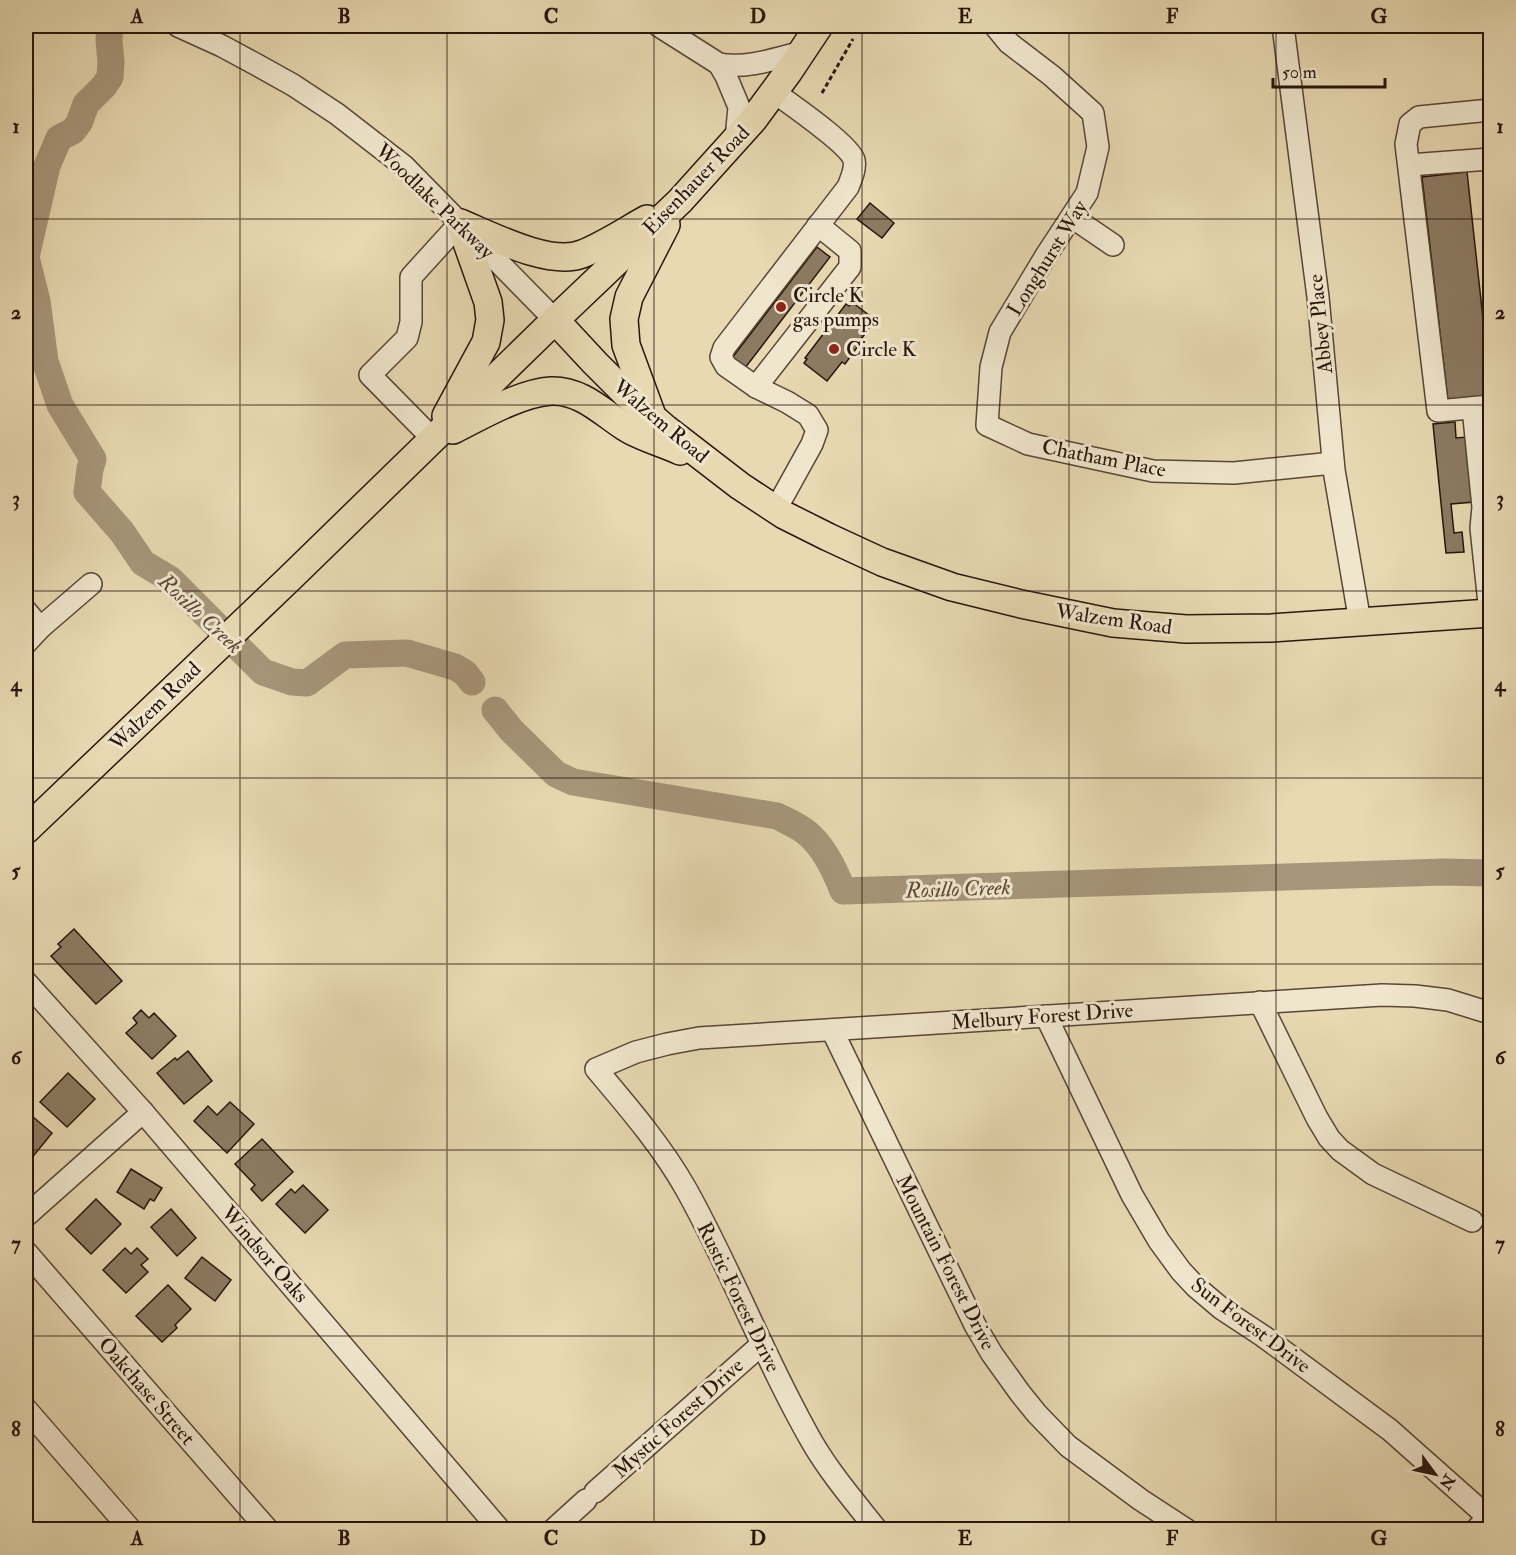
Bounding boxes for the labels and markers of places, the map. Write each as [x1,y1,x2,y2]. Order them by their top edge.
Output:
place label: Circle K gas pumps [793,282,879,333]
marker: Circle K gas pumps [774,300,788,314]
place label: Circle K [846,336,917,363]
marker: Circle K [827,342,841,356]

